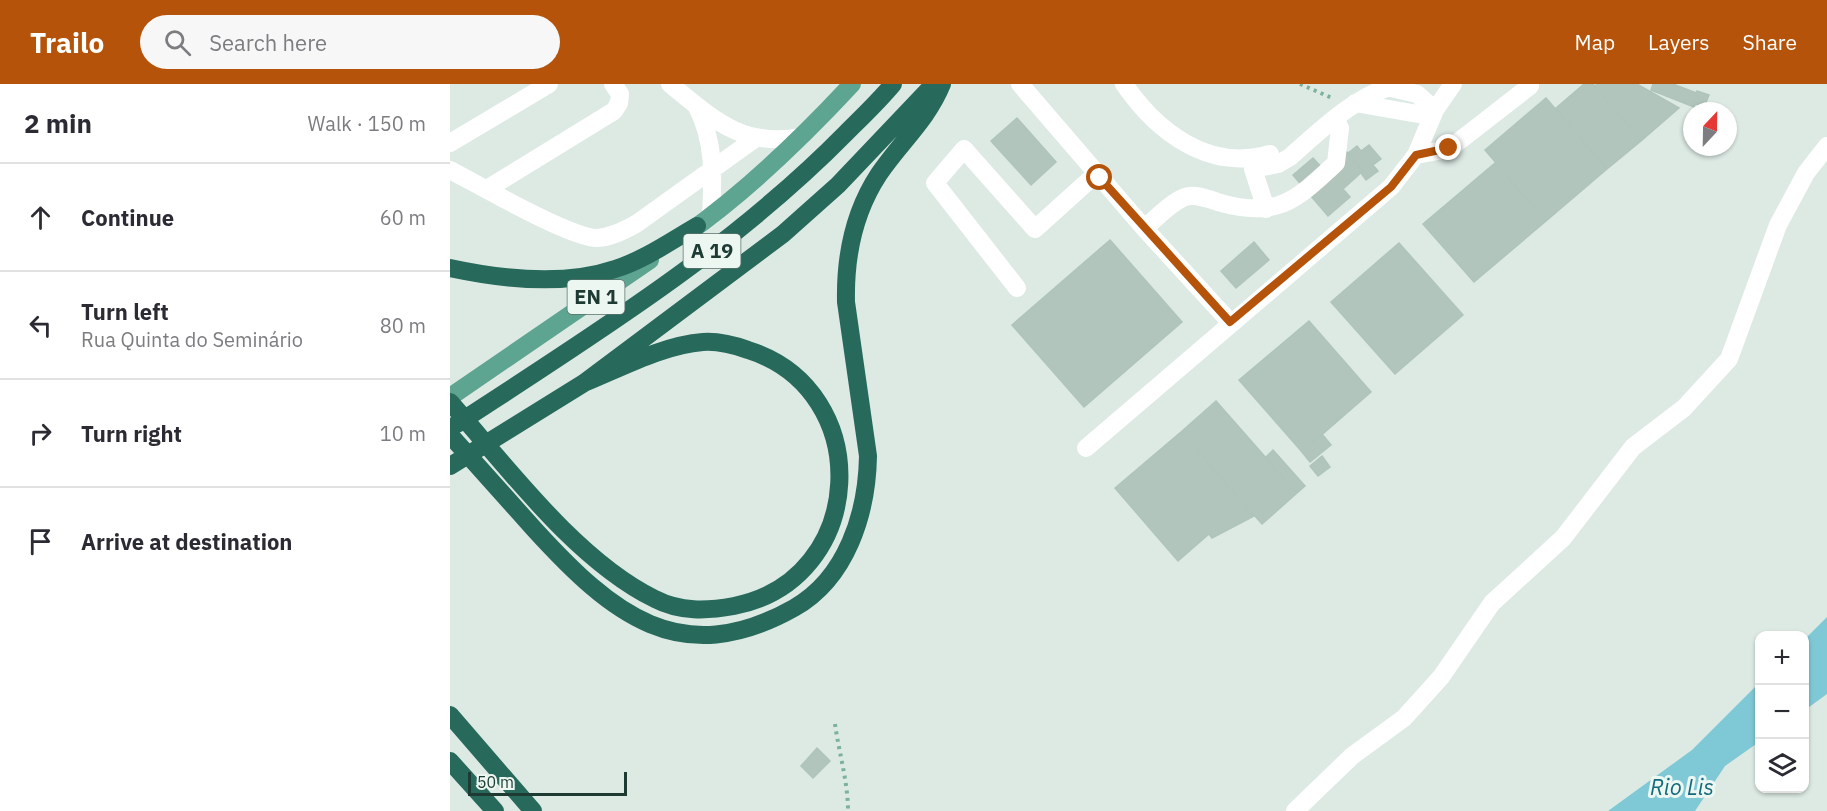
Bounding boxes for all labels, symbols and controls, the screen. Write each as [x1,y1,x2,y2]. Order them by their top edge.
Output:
search box [140,15,560,69]
text: Trailo [30,24,104,61]
icon: search [161,26,194,59]
text: Search here [209,28,327,57]
text: Map [1575,28,1615,56]
text: Layers [1648,28,1710,56]
text: Share [1743,28,1797,56]
north arrow [1683,102,1737,156]
text: 2 min [24,106,92,140]
text: Walk · 150 m [308,110,426,137]
route end [1435,134,1461,160]
route start [1086,164,1112,190]
icon: ahead [24,201,57,234]
text: Continue [81,203,174,232]
text: 60 m [380,204,426,231]
road number: A 19 [684,234,740,268]
road number: EN 1 [568,280,624,314]
text: Turn left [81,297,169,326]
icon: left [24,309,57,342]
text: 80 m [380,312,426,339]
text: Rua Quinta do Seminário [81,326,303,353]
icon: right [24,417,57,450]
text: Turn right [81,419,182,448]
text: 10 m [380,420,426,447]
icon: arrive [24,525,57,558]
text: Arrive at destination [81,527,292,556]
map controls [1755,631,1809,793]
button: + [1755,631,1809,685]
button: − [1755,685,1809,739]
button: layers [1755,739,1809,793]
scale bar [468,769,627,796]
text: 50 m [477,772,514,792]
water label: Rio Lis [1650,772,1714,801]

